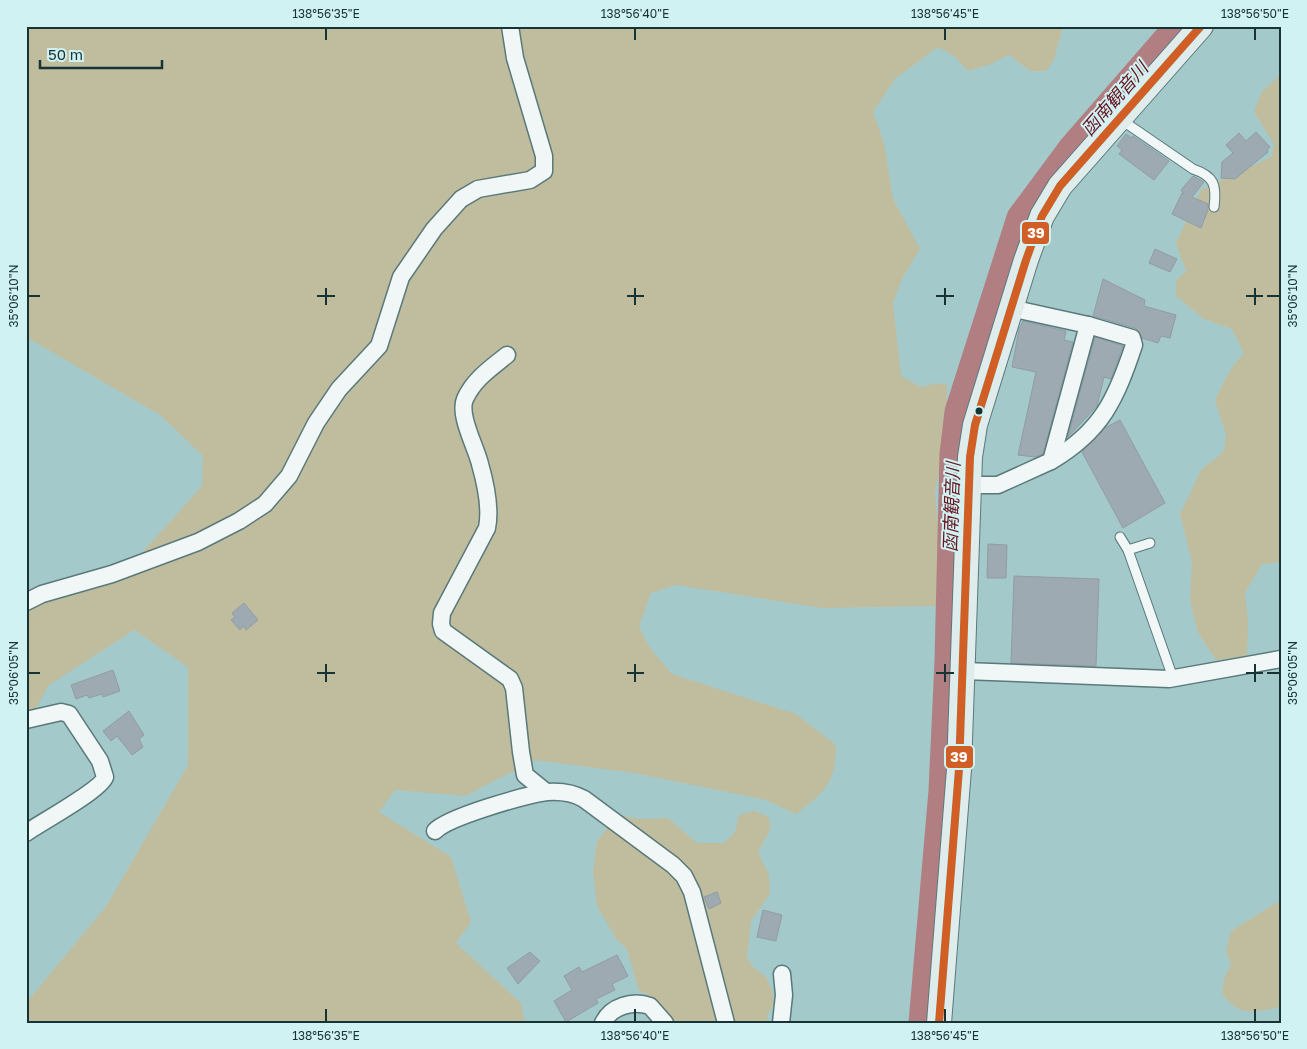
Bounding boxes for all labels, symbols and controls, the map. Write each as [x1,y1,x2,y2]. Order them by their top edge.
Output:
text: 138°56'35"E [292,6,360,21]
text: 138°56'40"E [601,6,669,21]
text: 138°56'45"E [911,6,979,21]
text: 138°56'50"E [1221,6,1289,21]
scale bar [40,38,162,70]
text: 50 m [48,45,83,63]
water label: 函南観音川 [1076,56,1153,140]
line badge: 39 [1021,221,1050,245]
text: 39 [1027,224,1045,241]
text: 35°06'10"N [6,264,21,328]
text: 35°06'10"N [1285,264,1300,328]
unlabelled marker [974,406,984,416]
water label: 函南観音川 [938,460,964,552]
text: 35°06'05"N [6,641,21,705]
text: 35°06'05"N [1285,641,1300,705]
line badge: 39 [945,745,974,769]
text: 39 [950,748,968,765]
text: 138°56'35"E [292,1028,360,1043]
text: 138°56'40"E [601,1028,669,1043]
text: 138°56'45"E [911,1028,979,1043]
text: 138°56'50"E [1221,1028,1289,1043]

